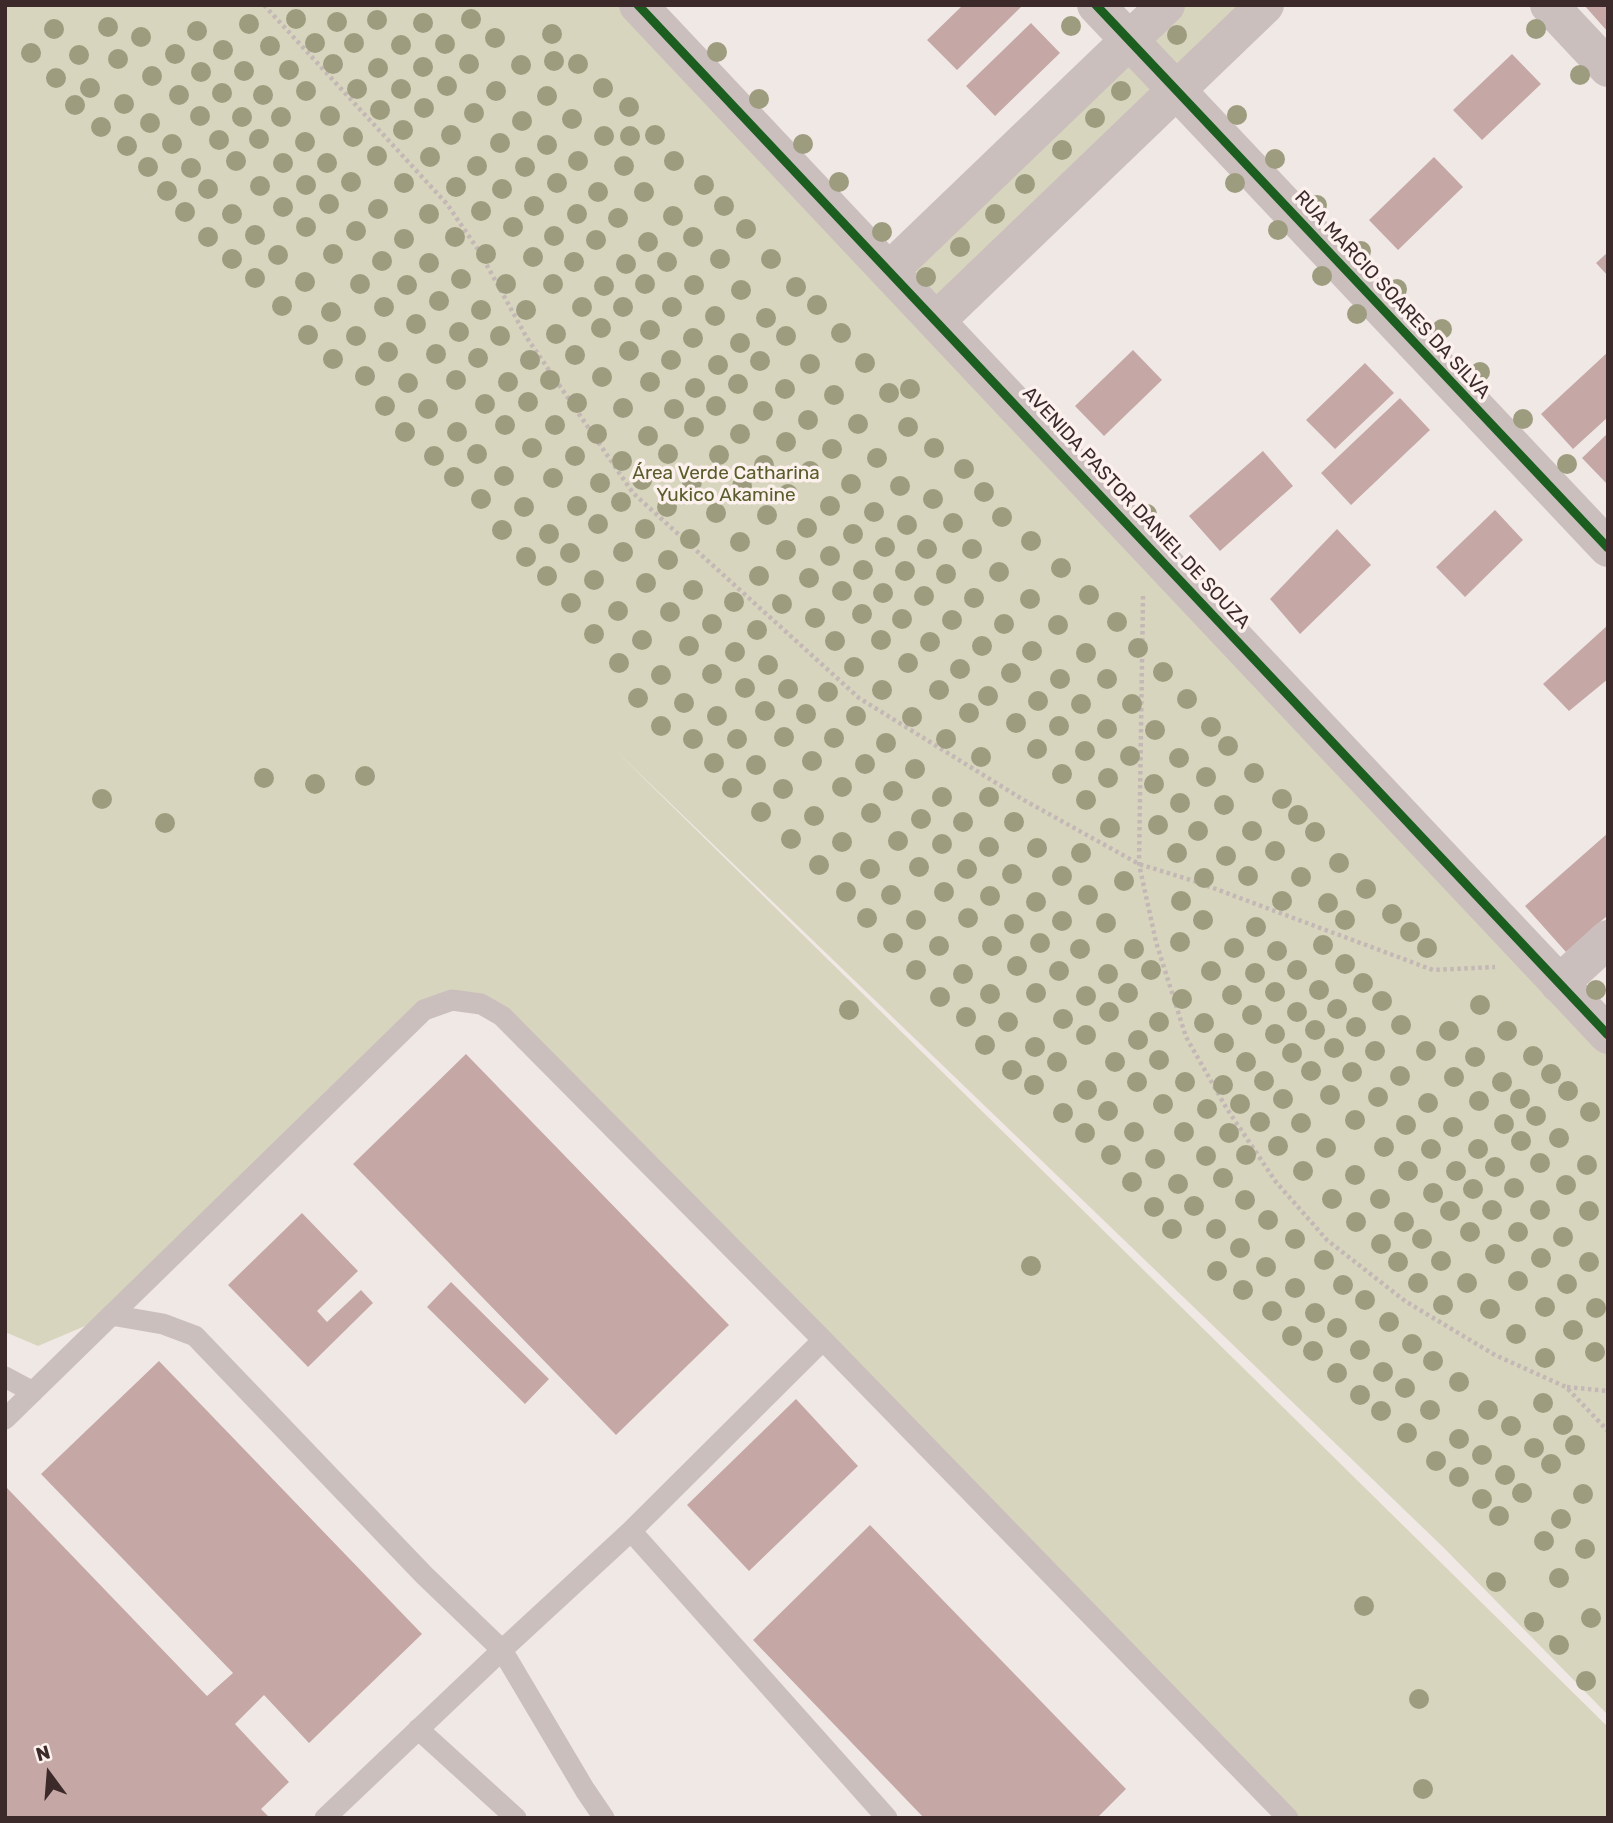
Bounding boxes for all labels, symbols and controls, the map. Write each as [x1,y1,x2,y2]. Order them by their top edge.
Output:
street label: RUA MARCIO SOARES DA SILVA [1289,186,1495,404]
street label: AVENIDA PASTOR DANIEL DE SOUZA [1018,382,1254,634]
park label: Área Verde Catharina Yukico Akamine [632,463,820,507]
north arrow [14,1739,84,1809]
text: N [33,1740,53,1766]

